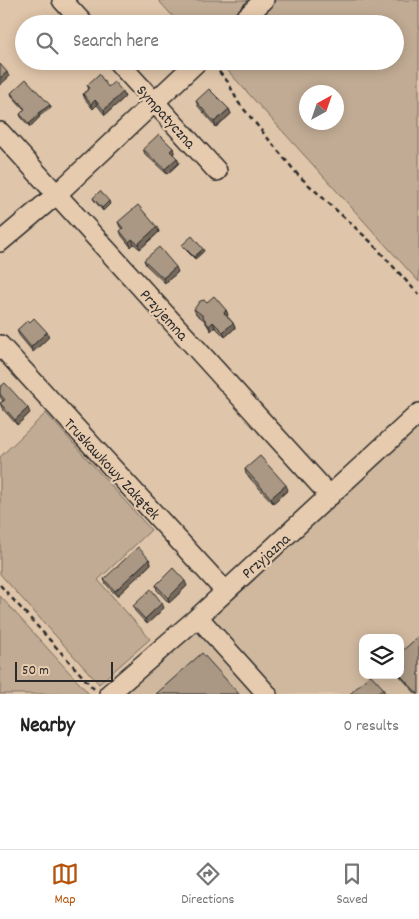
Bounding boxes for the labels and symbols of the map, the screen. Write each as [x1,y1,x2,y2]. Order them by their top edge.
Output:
street label: Sympatyczna [130,81,201,155]
north arrow [299,85,344,130]
street label: Przyjemna [134,285,193,347]
street label: Truskawkowy Zakątek [58,414,165,526]
street label: Przyjazna [237,528,296,585]
scale bar [15,659,112,682]

